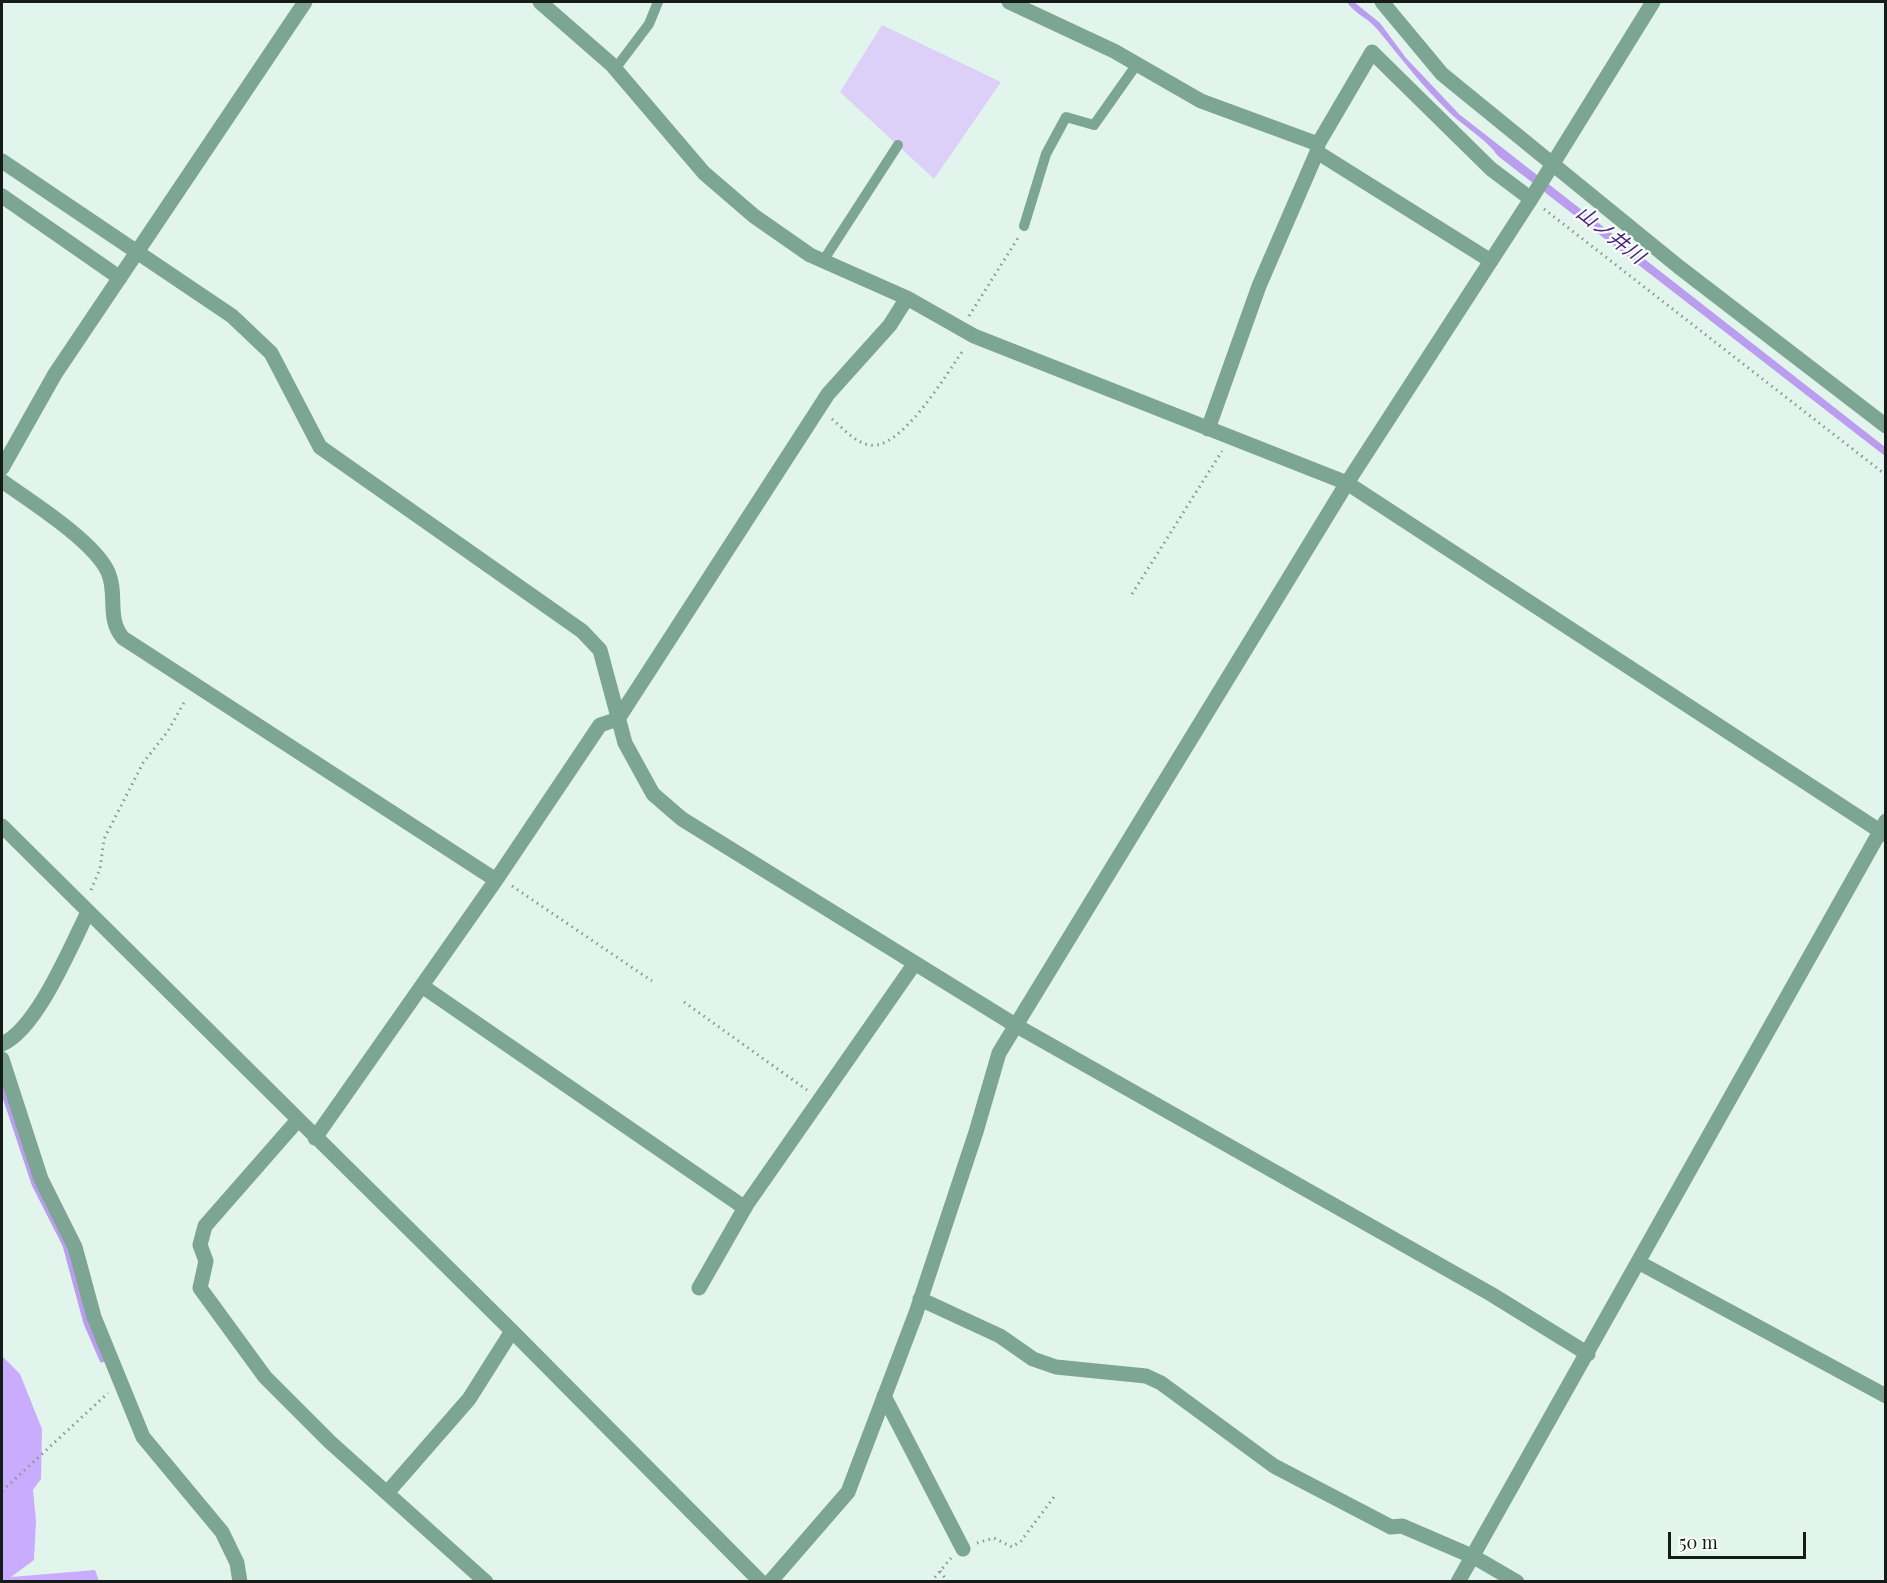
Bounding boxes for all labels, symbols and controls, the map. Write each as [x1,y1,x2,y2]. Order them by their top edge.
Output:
water label: 山ノ井川 [1571,201,1649,269]
scale bar [1671,1520,1809,1558]
text: 50 m [1679,1530,1718,1554]

